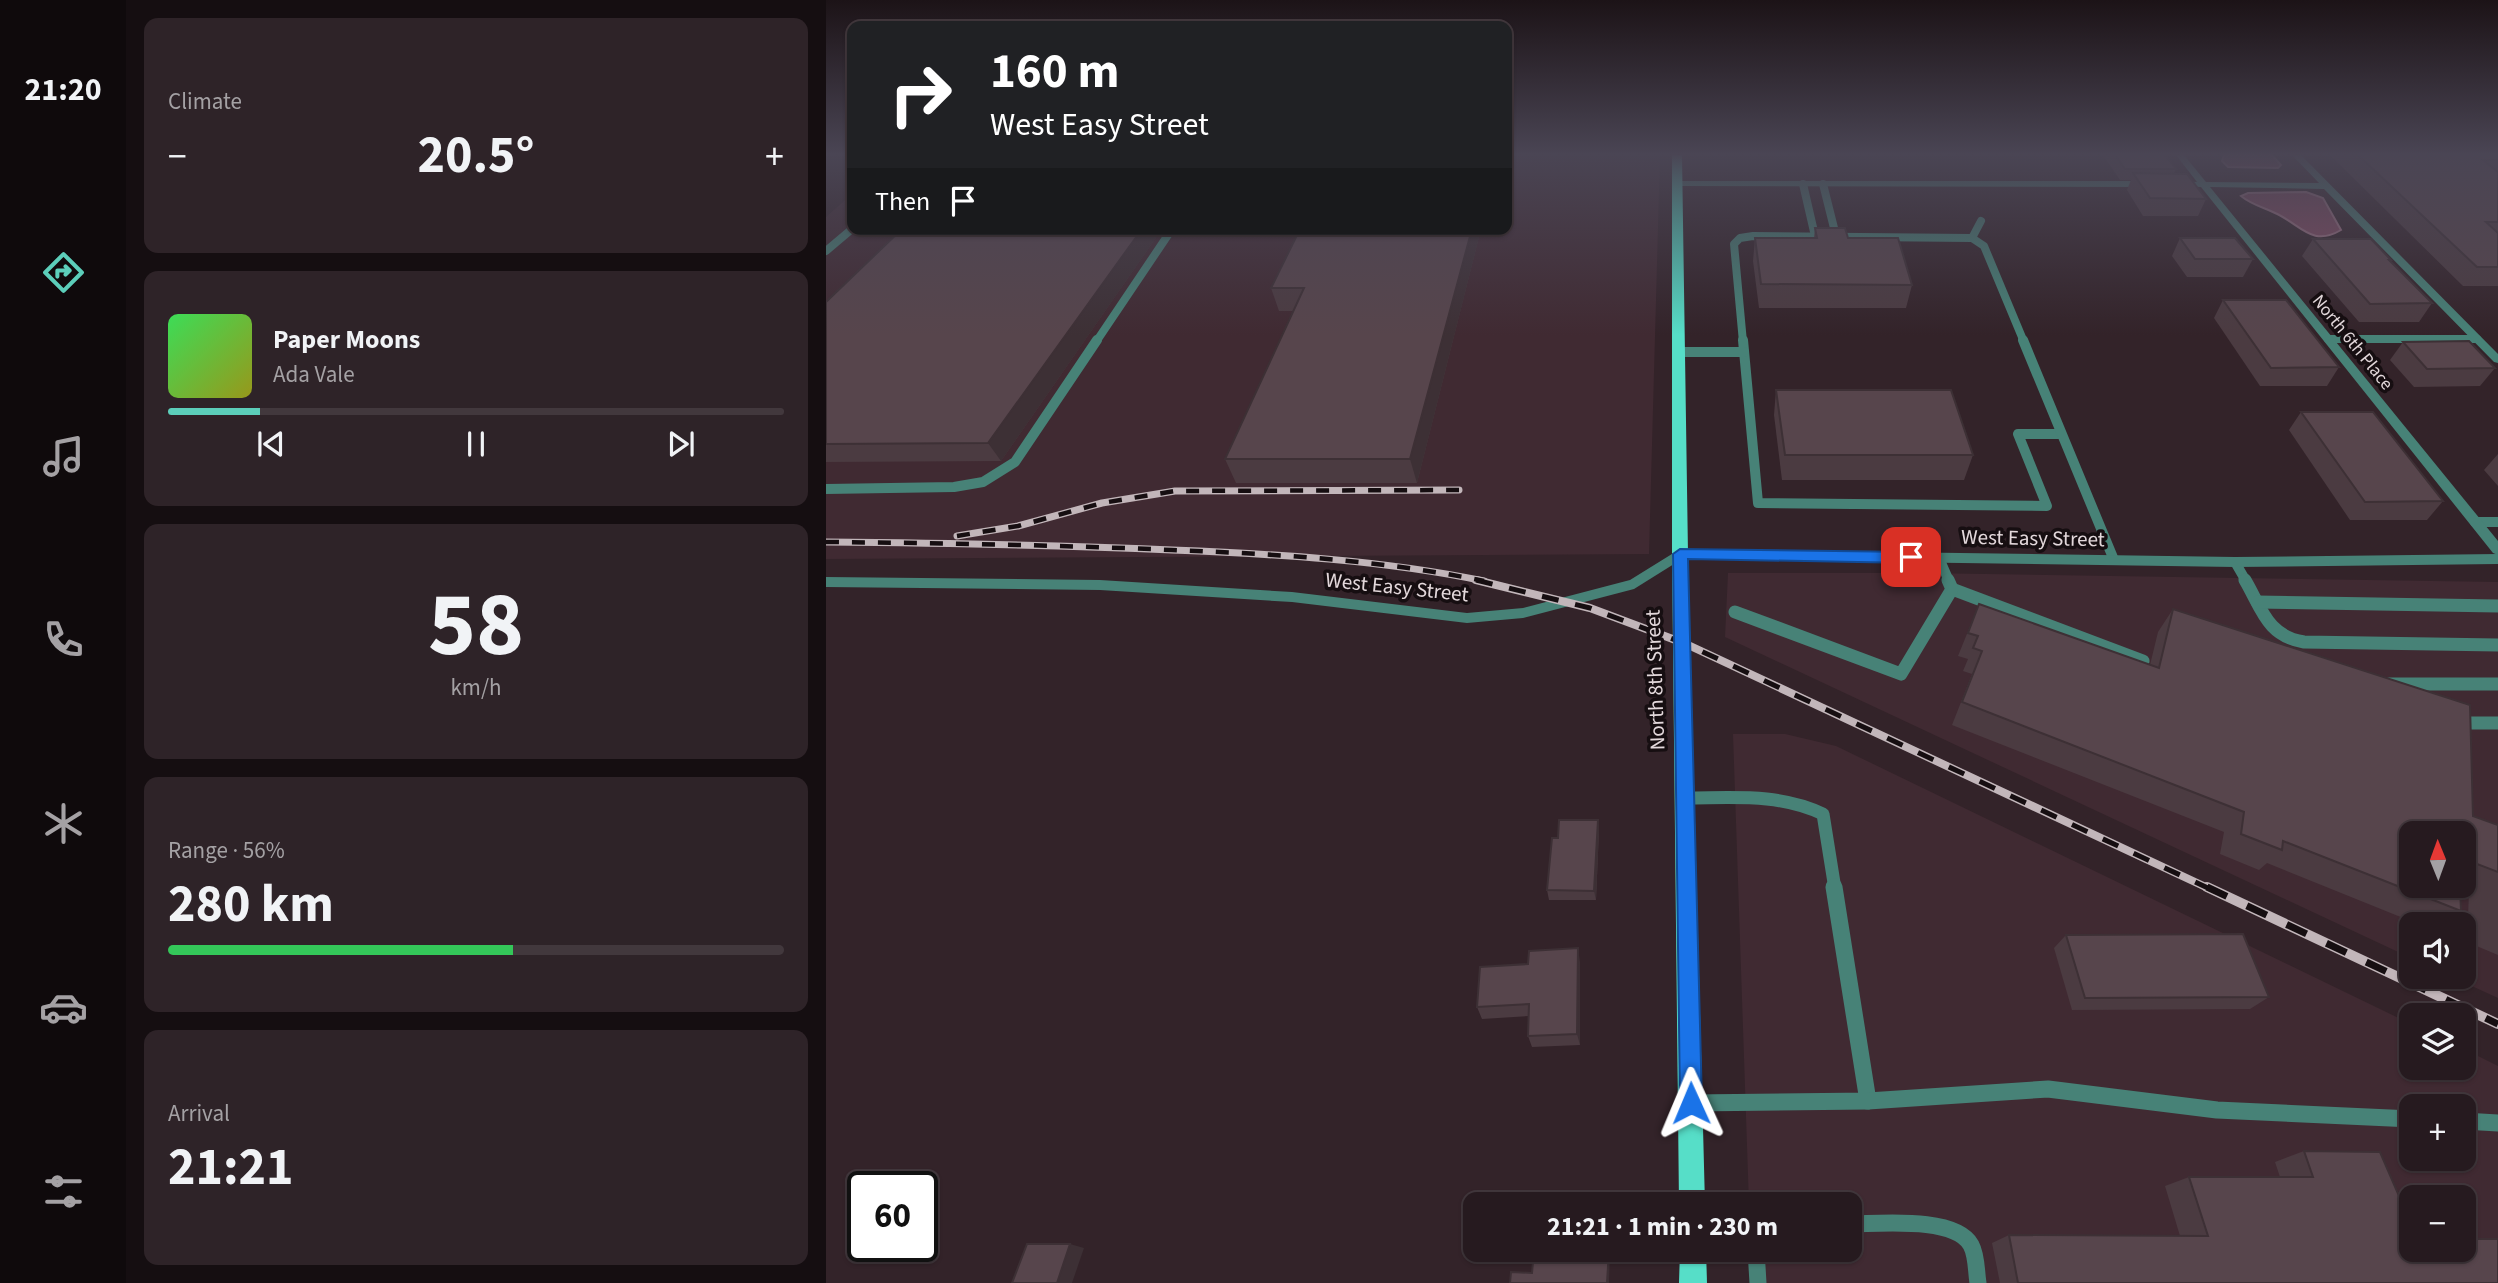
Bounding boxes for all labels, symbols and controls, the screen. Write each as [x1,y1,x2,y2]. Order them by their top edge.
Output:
text: 160 m [990,37,1119,107]
icon: right [875,49,966,140]
text: 21:20 [24,67,102,113]
text: Climate [168,85,242,118]
text: West Easy Street [990,102,1209,148]
text: 20.5° [418,119,534,193]
text: − [168,130,187,184]
text: + [765,130,784,184]
icon: arrive [944,182,982,220]
text: Then [875,183,930,220]
icon: directions [39,248,88,297]
street label: North 6th Place [2306,289,2399,395]
text: Paper Moons [273,321,420,358]
text: Ada Vale [273,358,355,391]
icon: previous [252,425,290,463]
icon: pause [457,425,495,463]
icon: next [662,425,700,463]
icon: music [39,432,88,481]
street label: West Easy Street [1961,522,2105,554]
pin [1881,527,1941,587]
icon: arrive [1892,538,1930,576]
text: 58 [428,561,524,690]
street label: West Easy Street [1324,565,1470,609]
street label: North 8th Street [1638,609,1672,751]
icon: phone [39,615,88,664]
text: km/h [450,671,502,704]
icon: climate [39,799,88,848]
north arrow [2399,821,2476,898]
map controls [2399,821,2476,1262]
text: Range · 56% [168,834,285,867]
text: 280 km [168,868,334,942]
button: sound [2399,912,2476,989]
icon: car [39,983,88,1032]
button: layers [2399,1003,2476,1080]
position arrow [1654,1066,1728,1140]
button: + [2399,1094,2476,1171]
text: Arrival [168,1097,230,1130]
text: 21:21 [168,1131,293,1205]
icon: filters [39,1167,88,1216]
speed limit sign: 60 [847,1171,938,1262]
button: − [2399,1185,2476,1262]
text: 21:21 · 1 min · 230 m [1547,1208,1778,1245]

